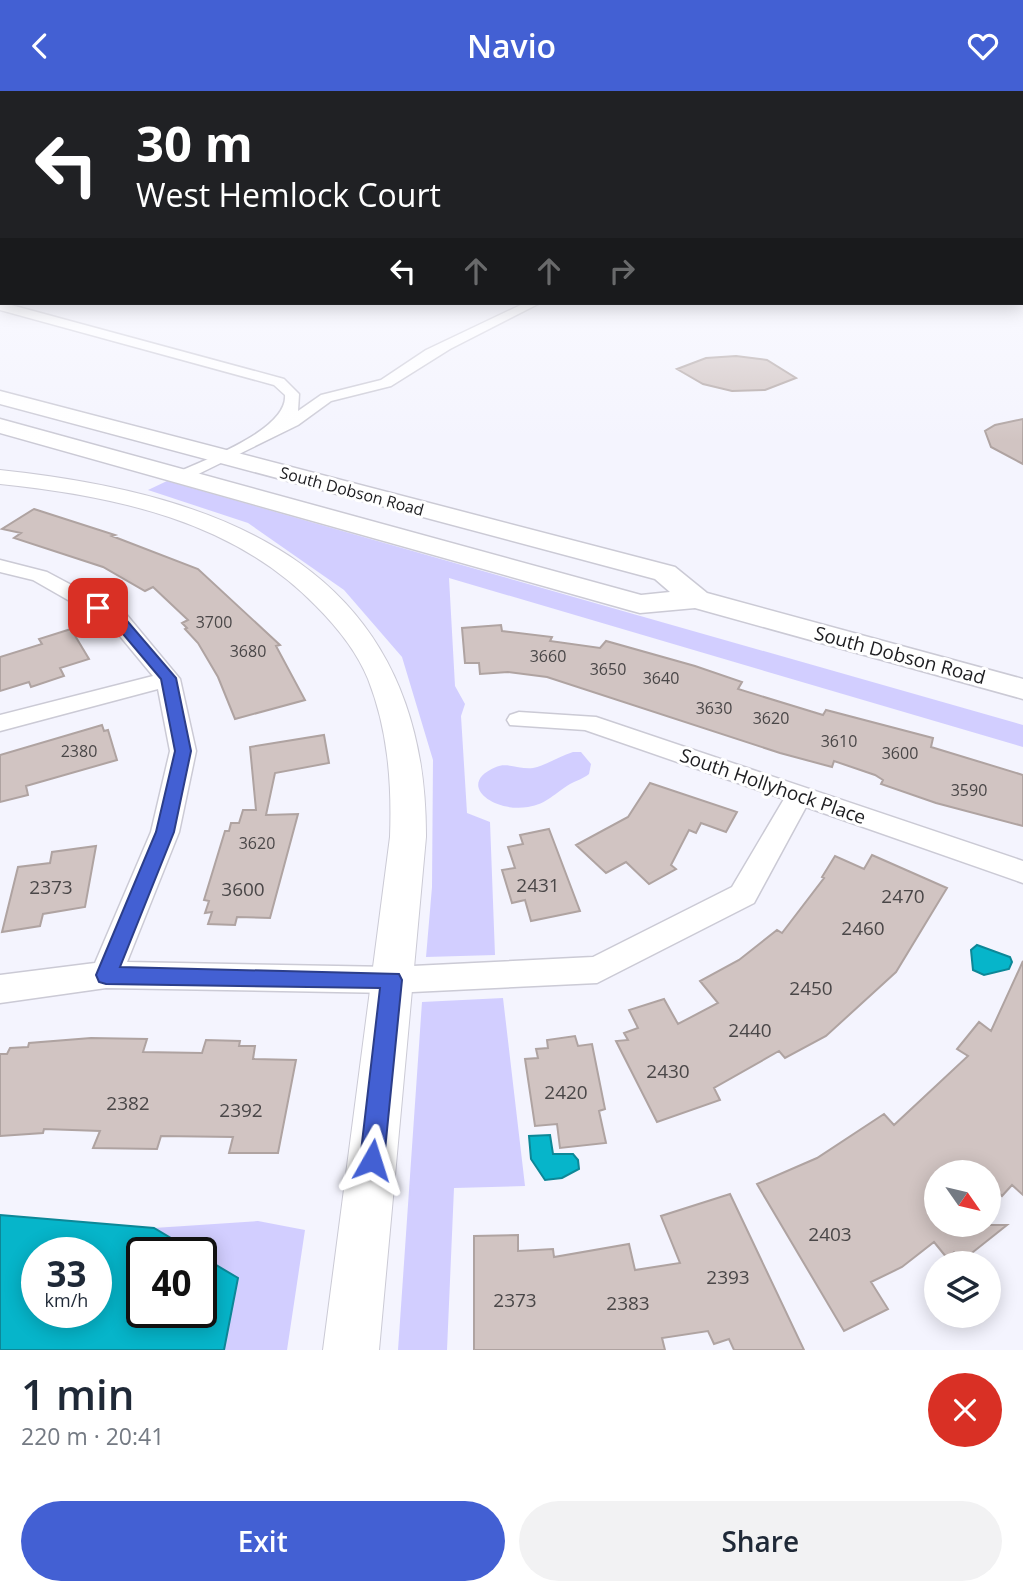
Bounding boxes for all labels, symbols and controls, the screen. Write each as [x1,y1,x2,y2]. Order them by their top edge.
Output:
text: Navio [467,24,556,67]
icon: back [21,27,59,65]
icon: heart [964,27,1002,65]
text: 30 m [136,110,253,176]
icon: left [21,119,112,210]
text: West Hemlock Court [136,173,441,216]
icon: left [384,252,422,290]
icon: ahead [457,252,495,290]
icon: ahead [530,252,568,290]
icon: right [603,252,641,290]
street label: South Dobson Road [278,461,426,521]
pin [68,578,128,638]
icon: arrive [79,589,117,627]
house number: 3700 [196,611,232,633]
street label: South Dobson Road [812,620,988,690]
house number: 3680 [230,640,266,662]
house number: 3660 [530,645,566,667]
house number: 3650 [590,658,626,680]
house number: 3640 [643,667,679,689]
house number: 3630 [696,697,732,719]
house number: 3620 [753,707,789,729]
house number: 3610 [821,730,857,752]
house number: 2380 [61,740,97,762]
street label: South Hollyhock Place [677,742,869,830]
house number: 3600 [882,742,918,764]
house number: 3590 [951,779,987,801]
house number: 3620 [239,832,275,854]
house number: 2431 [516,872,560,898]
house number: 2373 [29,874,73,900]
house number: 3600 [221,876,265,902]
house number: 2470 [881,883,925,909]
house number: 2460 [841,915,885,941]
house number: 2450 [789,975,833,1001]
house number: 2440 [728,1017,772,1043]
house number: 2430 [646,1058,690,1084]
house number: 2420 [544,1079,588,1105]
house number: 2382 [106,1090,150,1116]
house number: 2392 [219,1097,263,1123]
position arrow [335,1123,409,1197]
north arrow [924,1160,1001,1237]
map controls [924,1160,1001,1328]
house number: 2403 [808,1221,852,1247]
speed limit sign: 40 [126,1237,217,1328]
text: 33 [46,1250,87,1297]
button: layers [924,1251,1001,1328]
house number: 2393 [706,1264,750,1290]
house number: 2373 [493,1287,537,1313]
text: km/h [45,1288,88,1312]
house number: 2383 [606,1290,650,1316]
text: 1 min [21,1365,134,1422]
button: close [928,1373,1002,1447]
text: 220 m · 20:41 [21,1420,164,1452]
button: Exit [21,1501,505,1581]
button: Share [519,1501,1002,1581]

